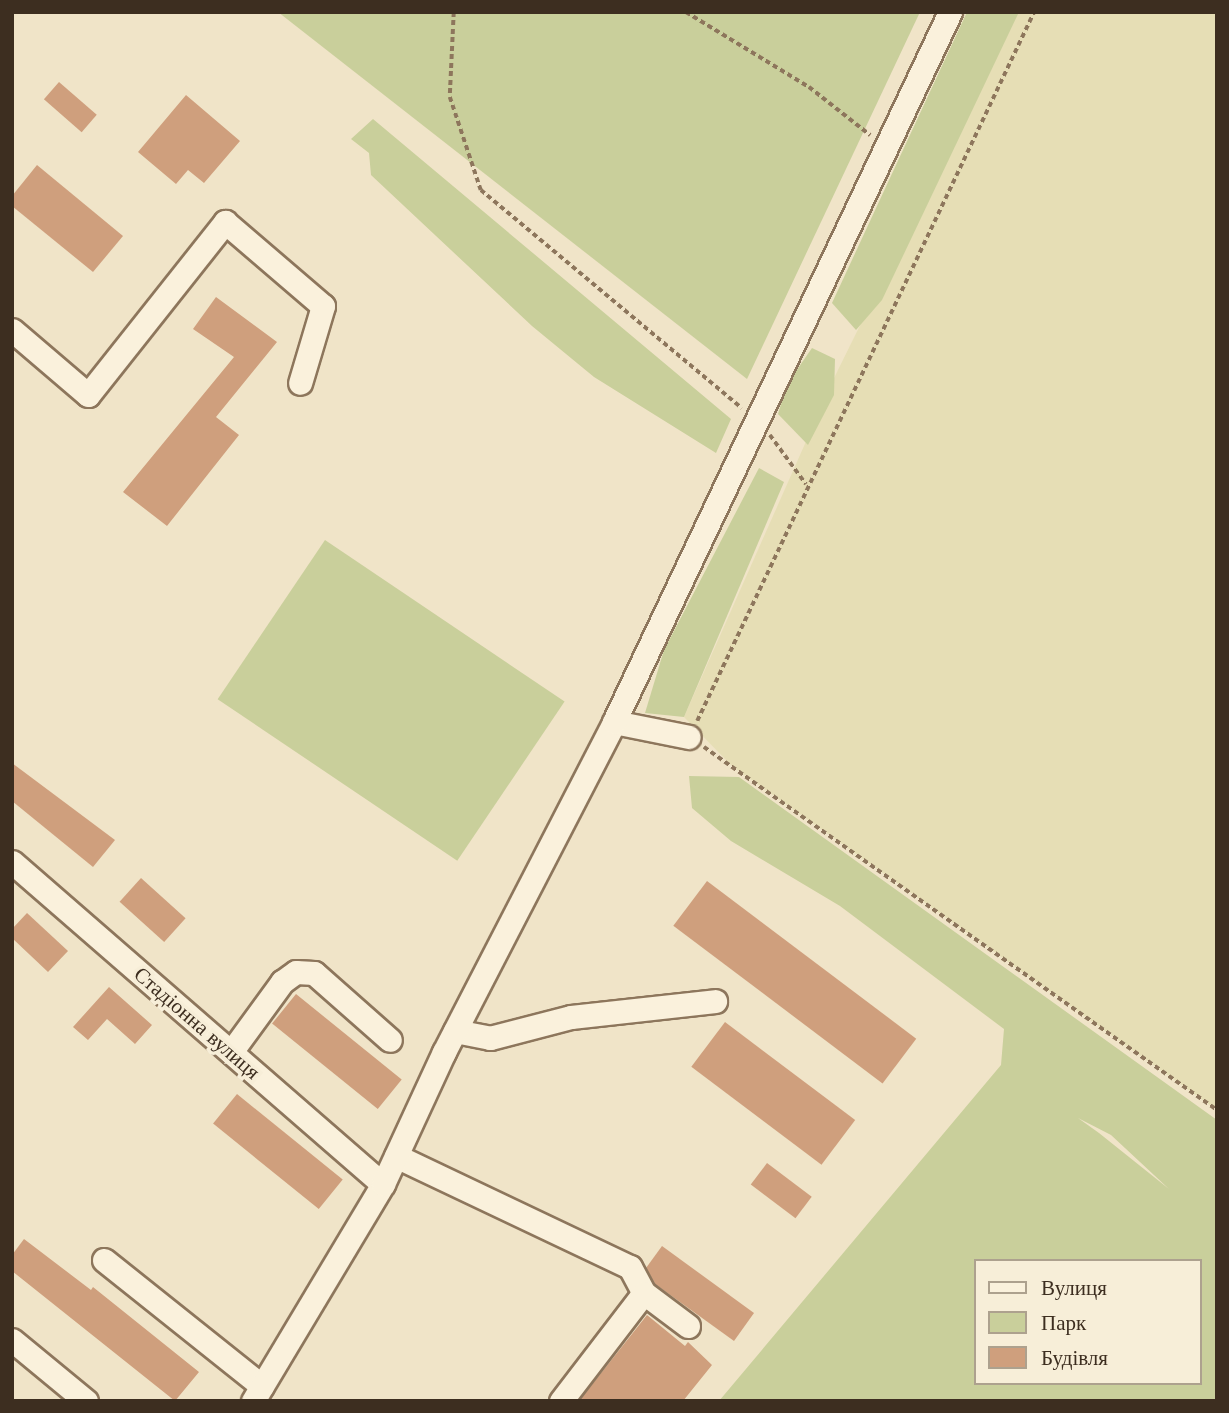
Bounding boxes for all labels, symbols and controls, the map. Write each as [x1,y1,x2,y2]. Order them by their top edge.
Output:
street label: Стадіонна вулиця [129,961,265,1085]
legend [974,1259,1201,1385]
text: Вулиця [1041,1275,1107,1301]
text: Парк [1041,1310,1086,1336]
text: Будівля [1041,1345,1108,1371]

